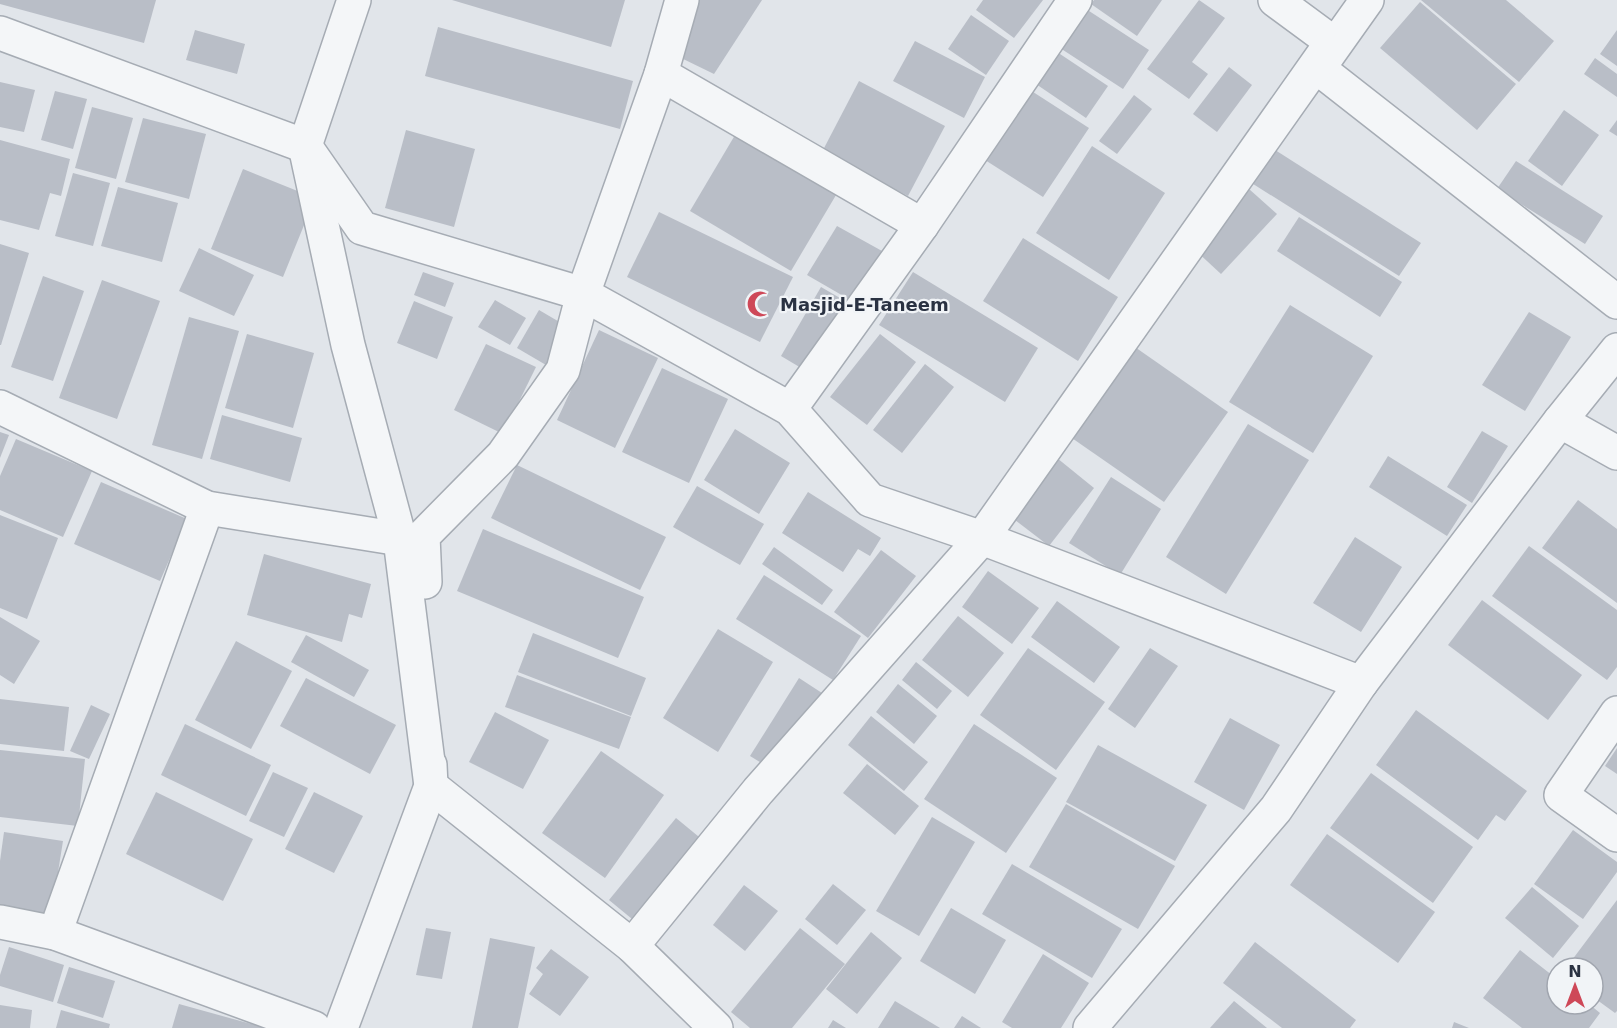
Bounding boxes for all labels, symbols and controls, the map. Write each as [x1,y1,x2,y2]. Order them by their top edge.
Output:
mosque icon: Masjid-E-Taneem [745,289,775,319]
place label: Masjid-E-Taneem [780,294,949,315]
north arrow [1545,956,1605,1016]
text: N [1568,962,1582,981]

